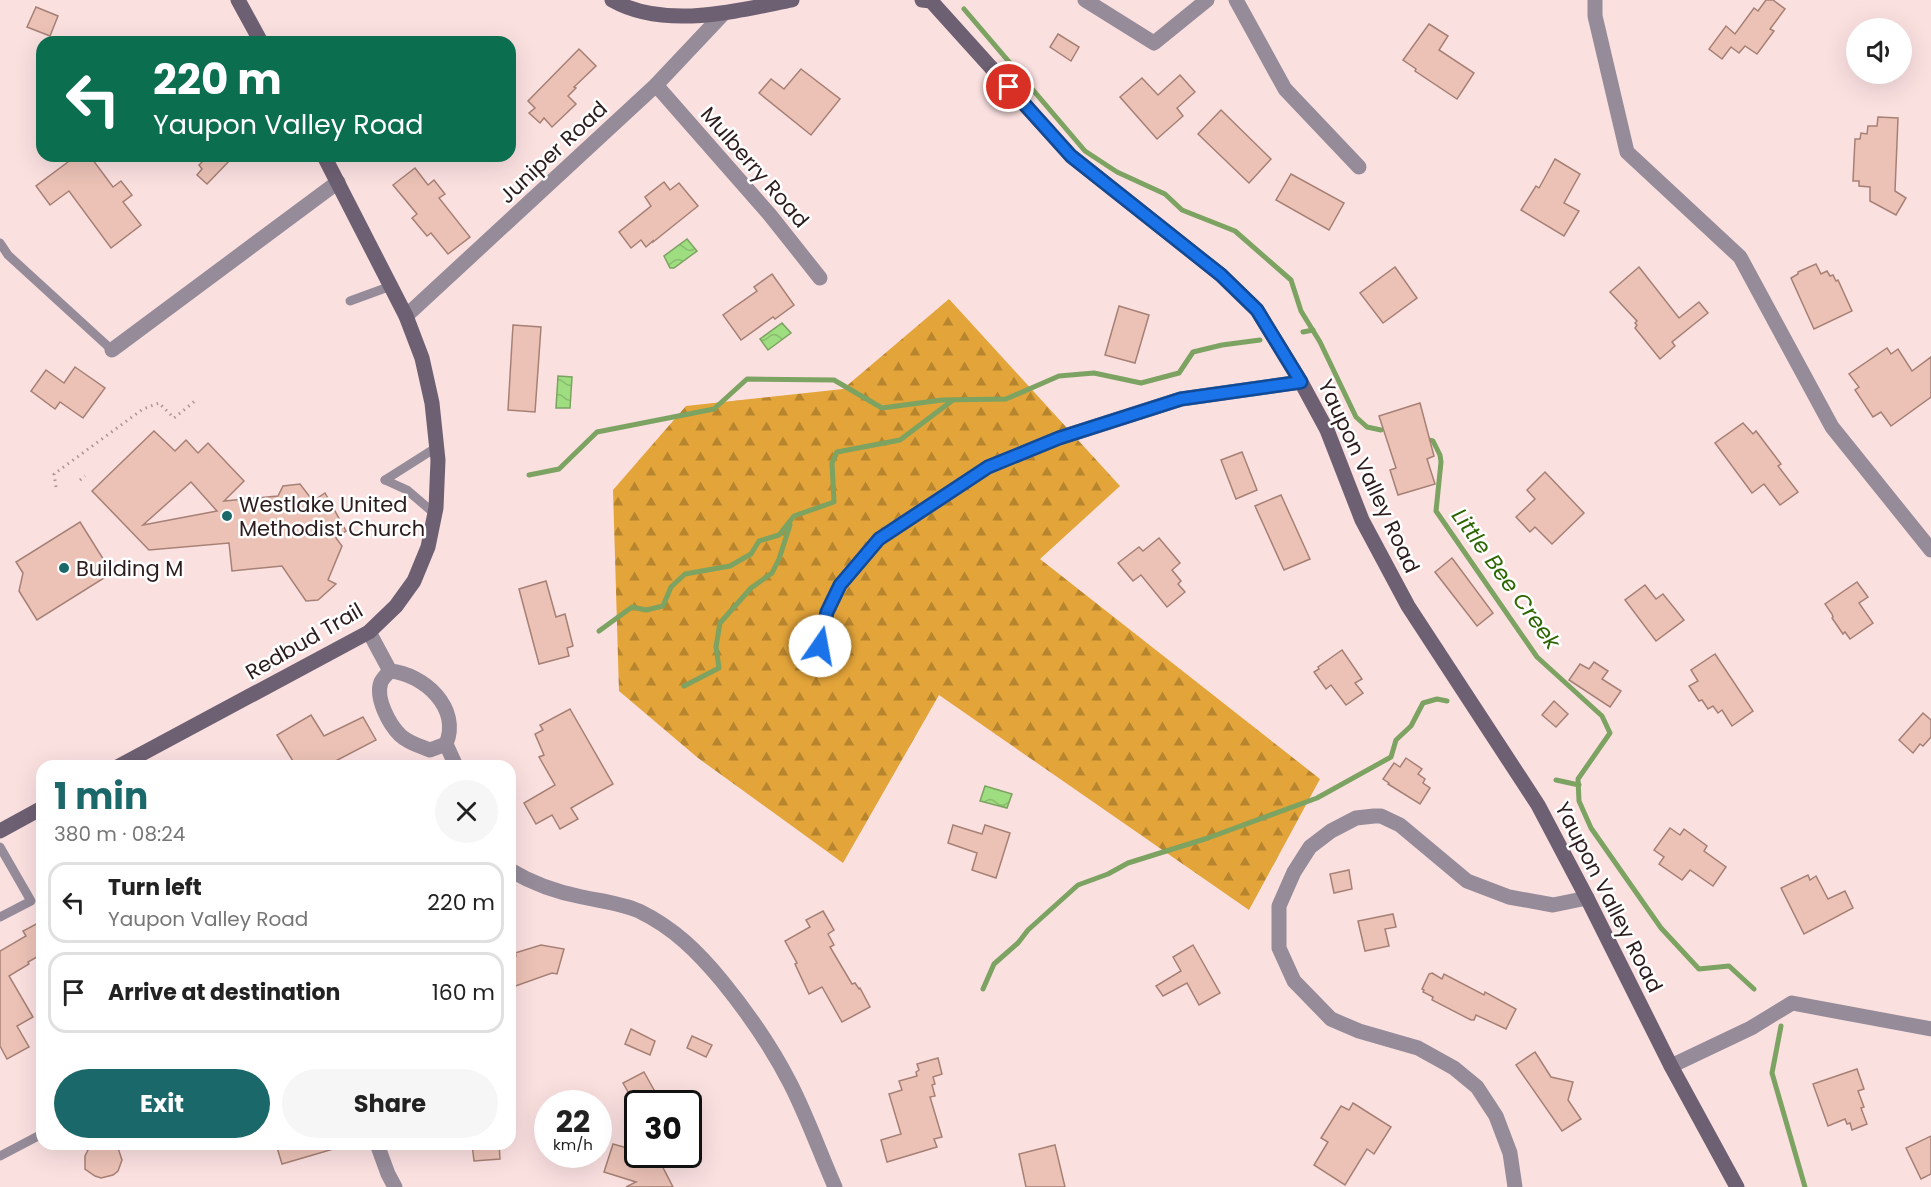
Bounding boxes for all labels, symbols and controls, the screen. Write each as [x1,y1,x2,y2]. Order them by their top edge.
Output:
map controls [1846,18,1912,84]
button: sound [1846,18,1912,84]
text: 220 m [153,50,282,109]
icon: left [54,60,132,138]
pin [983,61,1034,112]
icon: arrive [992,70,1025,103]
street label: Juniper Road [492,94,614,210]
street label: Mulberry Road [694,100,816,234]
text: Yaupon Valley Road [153,106,423,143]
street label: Yaupon Valley Road [1311,375,1427,577]
place label: Westlake United Methodist Church [239,490,425,543]
water label: Little Bee Creek [1444,502,1569,657]
marker: Westlake United Methodist Church [220,509,234,523]
place label: Building M [76,554,183,583]
marker: Building M [57,561,71,575]
street label: Redbud Trail [240,596,368,686]
position arrow [788,614,852,678]
text: 1 min [54,771,148,822]
button: close [435,780,498,843]
street label: Yaupon Valley Road [1548,797,1670,997]
text: 380 m · 08:24 [54,820,185,848]
text: Turn left [108,872,202,903]
icon: left [57,886,90,919]
text: 220 m [427,887,495,918]
text: Yaupon Valley Road [108,905,308,933]
icon: arrive [57,976,90,1009]
text: Arrive at destination [108,977,340,1008]
text: 160 m [432,977,495,1008]
button: Exit [54,1069,270,1138]
button: Share [282,1069,498,1138]
speed limit sign: 30 [624,1090,702,1168]
text: 22 [556,1100,590,1143]
text: km/h [553,1134,593,1155]

